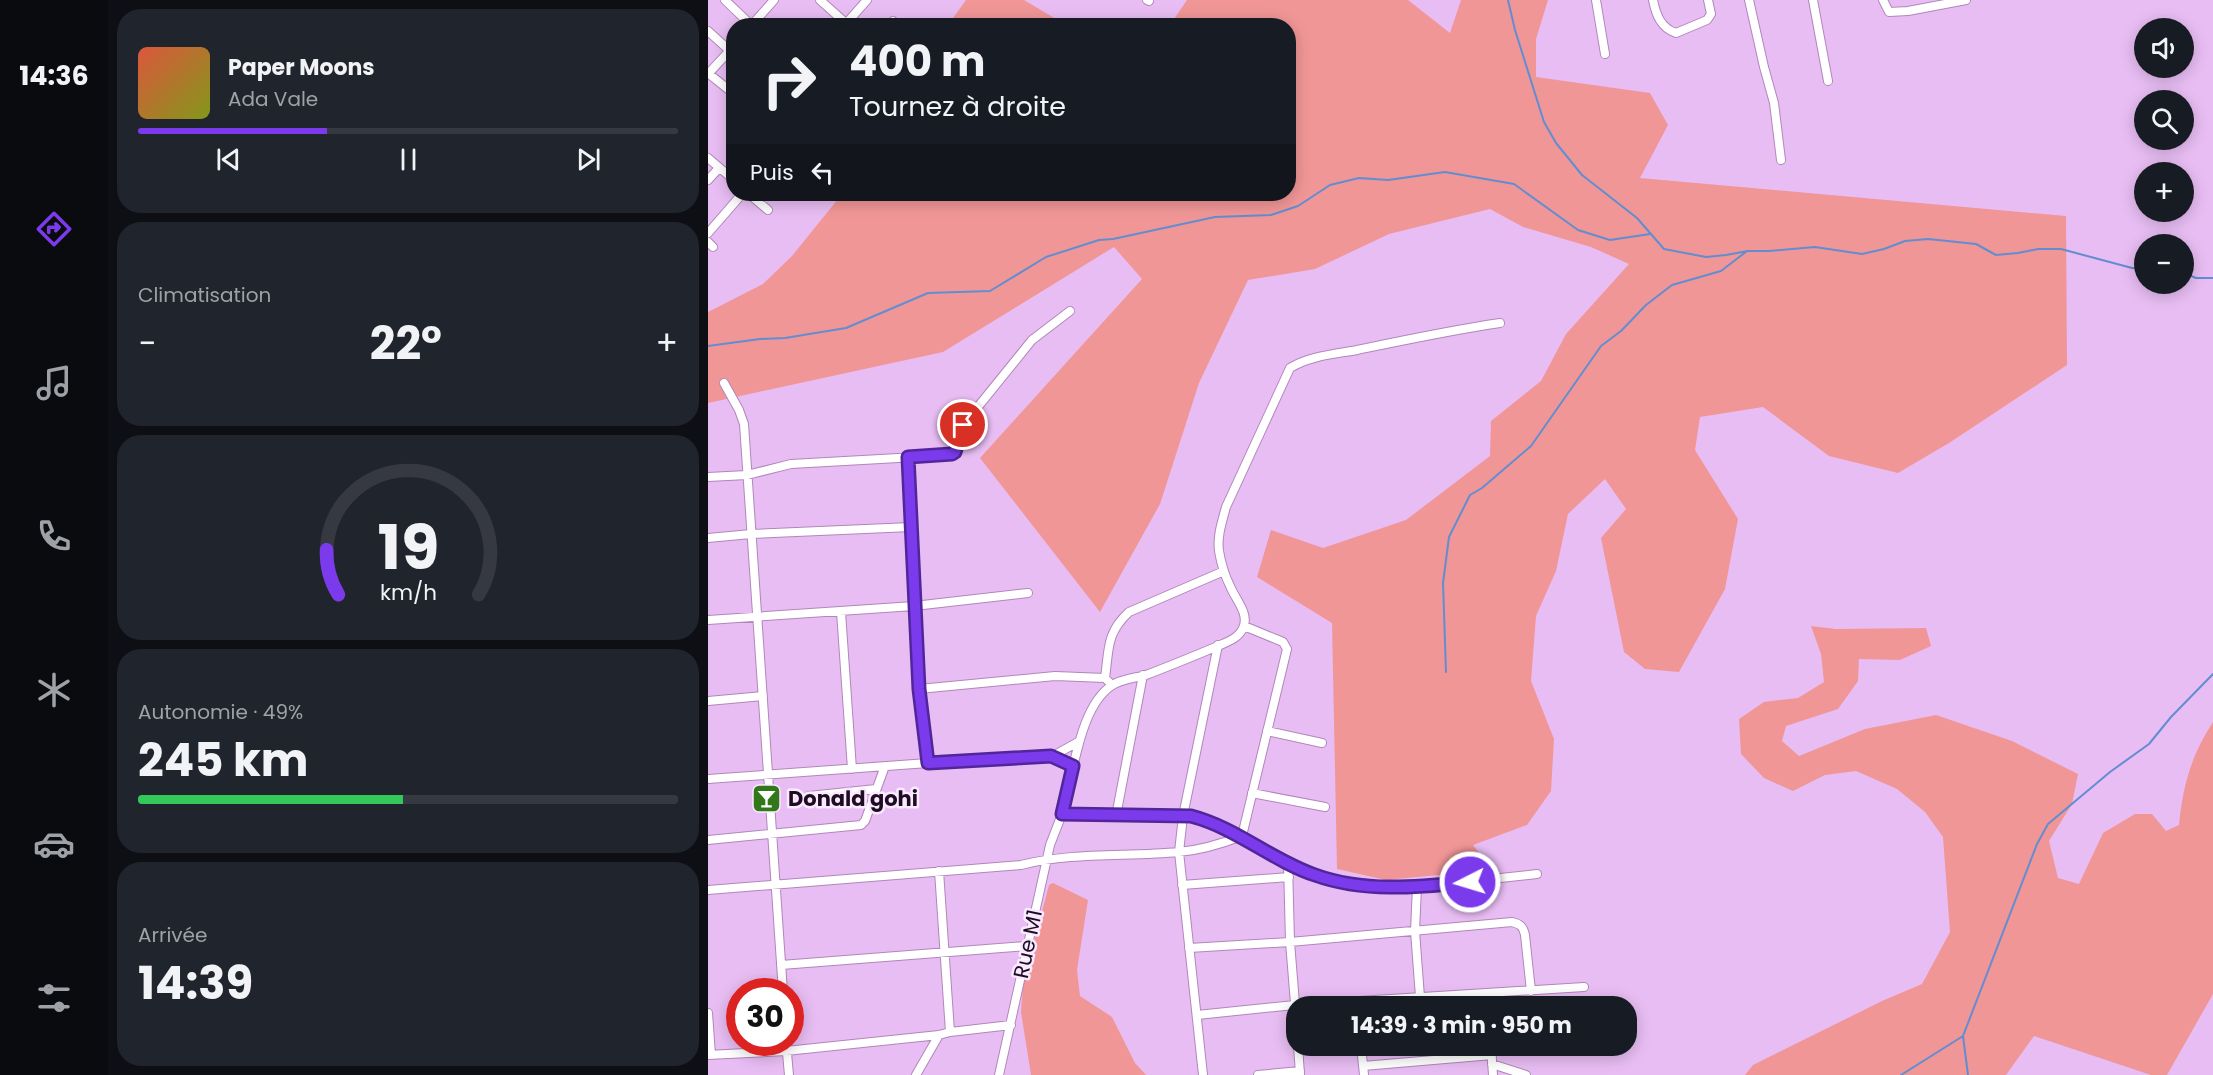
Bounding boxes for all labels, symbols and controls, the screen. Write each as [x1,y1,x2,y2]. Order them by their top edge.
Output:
map controls [2134,18,2194,294]
button: sound [2134,18,2194,78]
text: 400 m [849,32,986,91]
icon: right [750,42,828,120]
text: Paper Moons [228,52,375,83]
text: 14:36 [19,57,89,94]
text: Ada Vale [228,85,318,113]
text: Tournez à droite [849,88,1066,125]
button: search [2134,90,2194,150]
icon: previous [212,143,245,176]
icon: pause [392,143,425,176]
icon: next [572,143,605,176]
icon: left [806,156,839,189]
text: Puis [750,157,794,188]
button: + [2134,162,2194,222]
icon: directions [33,208,75,250]
button: − [2134,234,2194,294]
text: Climatisation [138,281,271,309]
text: 22° [370,312,442,375]
text: − [138,320,156,367]
text: + [655,320,678,367]
icon: music [33,362,75,404]
pin [937,399,988,450]
icon: arrive [946,408,979,441]
text: 19 [377,503,439,591]
icon: phone [33,515,75,557]
text: km/h [379,577,437,608]
icon: climate [33,669,75,711]
text: Autonomie · 49% [138,698,303,726]
text: 245 km [138,729,308,792]
bar icon: Donald gohi [751,783,783,815]
place label: Donald gohi [788,784,918,813]
icon: car [33,823,75,865]
position arrow [1438,850,1502,914]
street label: Rue M1 [1006,907,1049,981]
text: Arrivée [138,921,207,949]
text: 14:39 [138,952,253,1015]
icon: filters [33,977,75,1019]
speed limit sign: 30 [726,978,804,1056]
text: 14:39 · 3 min · 950 m [1351,1010,1572,1041]

